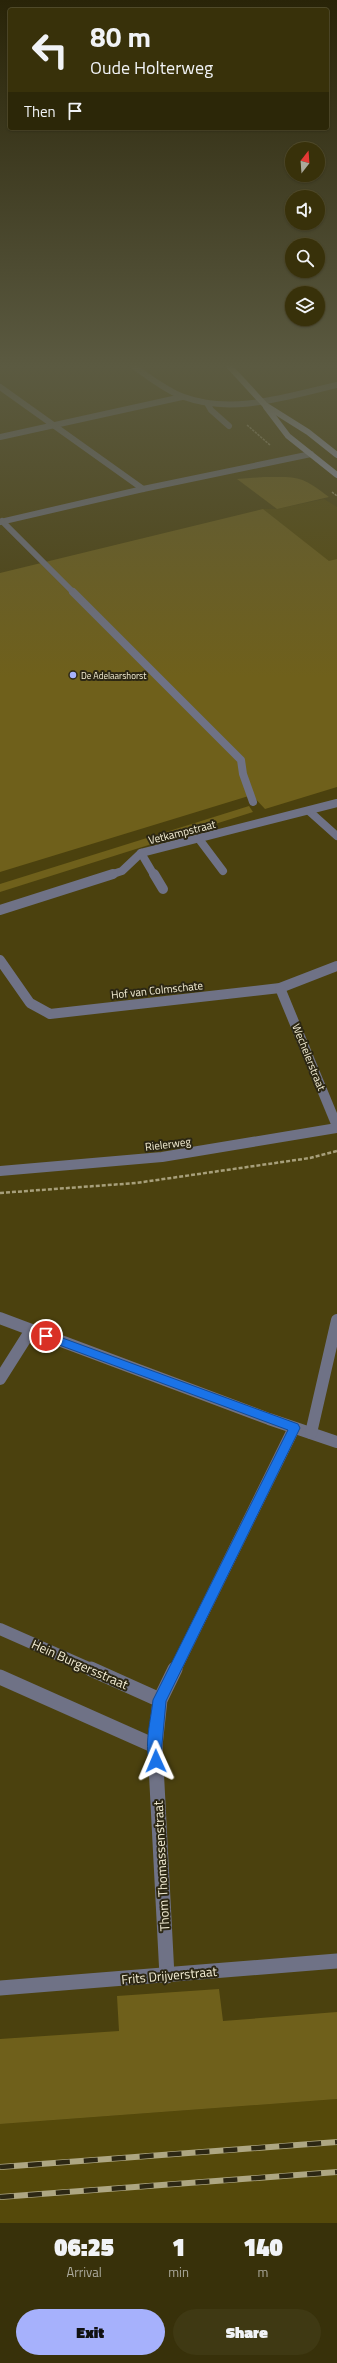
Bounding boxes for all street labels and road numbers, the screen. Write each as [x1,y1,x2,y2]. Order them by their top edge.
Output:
street label: Vetkampstraat [147,816,217,848]
street label: Hof van Colmschate [110,977,204,1003]
street label: Wechelerstraat [288,1021,330,1093]
street label: Rielerweg [144,1133,192,1155]
street label: Hein Burgersstraat [29,1634,132,1694]
street label: Thom Thomassenstraat [148,1800,174,1932]
street label: Frits Drijverstraat [120,1961,218,1989]

